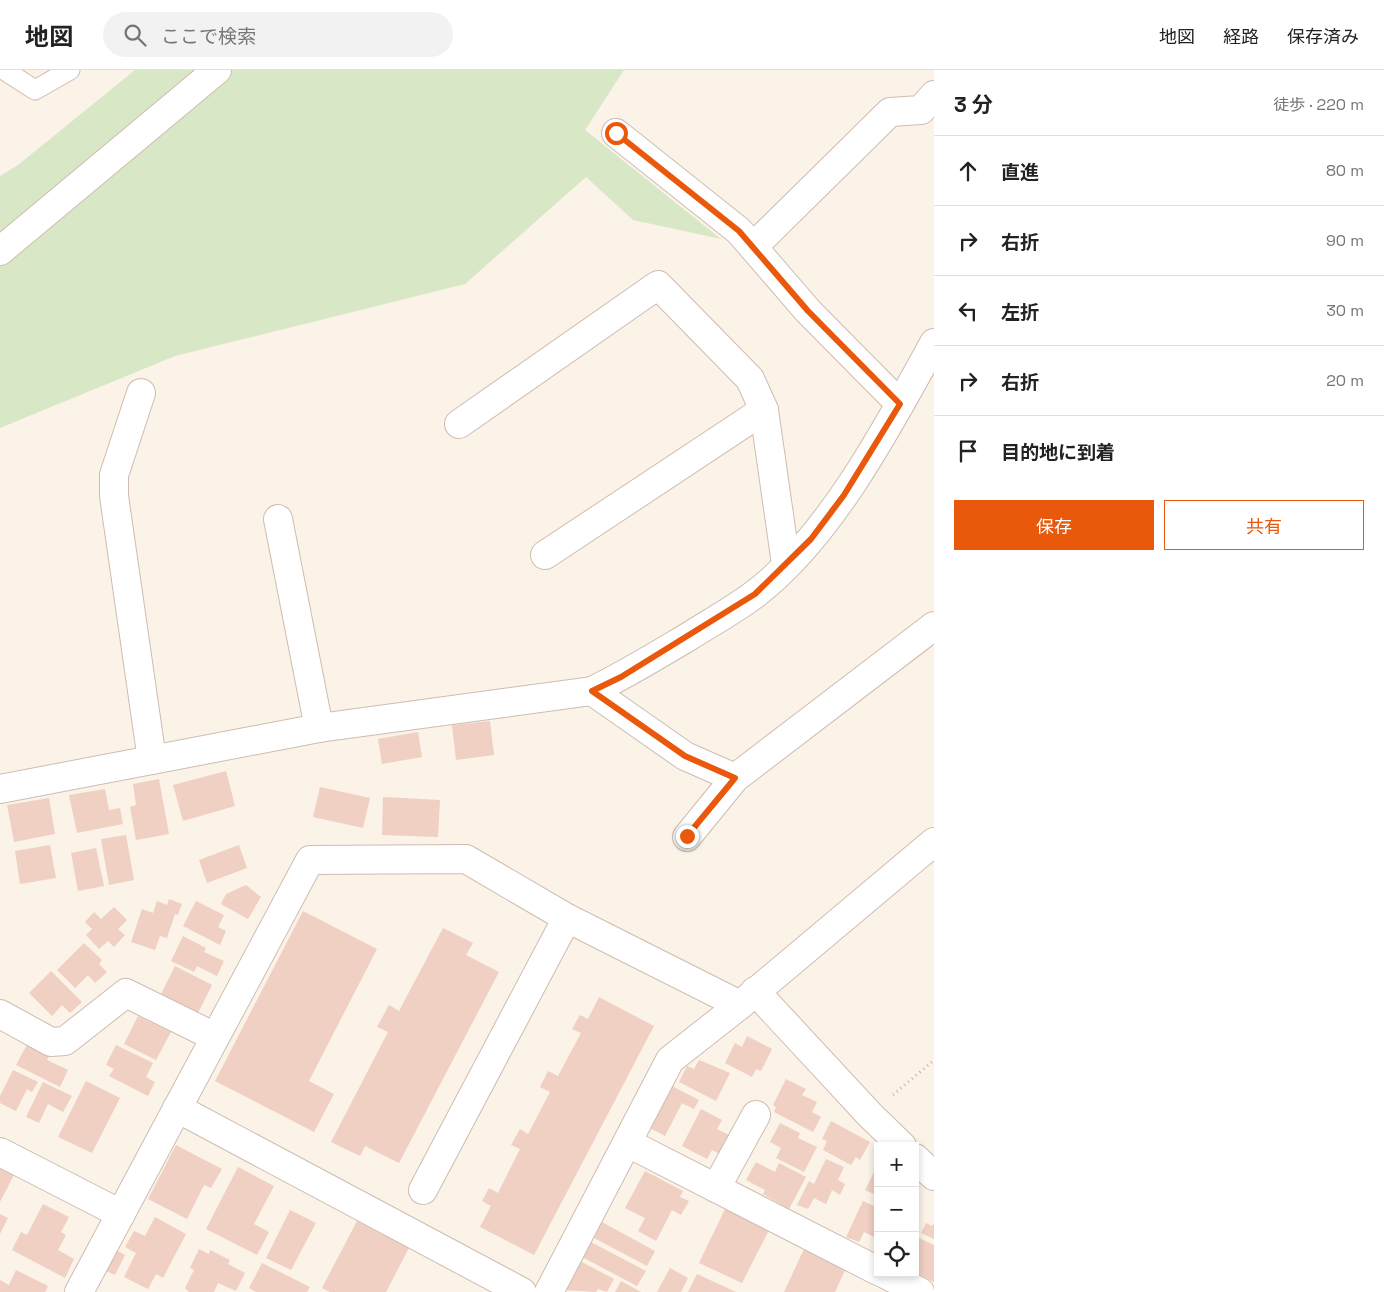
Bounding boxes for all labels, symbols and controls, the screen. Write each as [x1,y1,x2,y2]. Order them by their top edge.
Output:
search box [103,12,453,57]
text: 地図 [25,21,73,52]
icon: search [121,21,149,49]
text: ここで検索 [161,24,256,49]
text: 地図 [1159,25,1195,48]
text: 経路 [1223,25,1259,48]
text: 保存済み [1287,25,1359,48]
text: 3 分 [954,91,993,118]
text: 徒歩 · 220 m [1273,94,1364,115]
route start [605,122,628,145]
icon: ahead [954,157,982,185]
text: 直進 [1001,160,1039,185]
text: 80 m [1326,160,1364,181]
icon: right [954,227,982,255]
text: 右折 [1001,230,1039,255]
text: 90 m [1326,230,1364,251]
icon: left [954,297,982,325]
text: 左折 [1001,300,1039,325]
text: 30 m [1326,300,1364,321]
icon: right [954,367,982,395]
text: 右折 [1001,370,1039,395]
text: 20 m [1326,370,1364,391]
icon: arrive [954,437,982,465]
text: 目的地に到着 [1001,440,1115,465]
button: 保存 [954,500,1154,550]
button: 共有 [1164,500,1364,550]
route end [676,825,699,848]
map controls [874,1142,919,1277]
button: + [874,1142,919,1187]
button: − [874,1187,919,1232]
button: locate [874,1232,919,1277]

